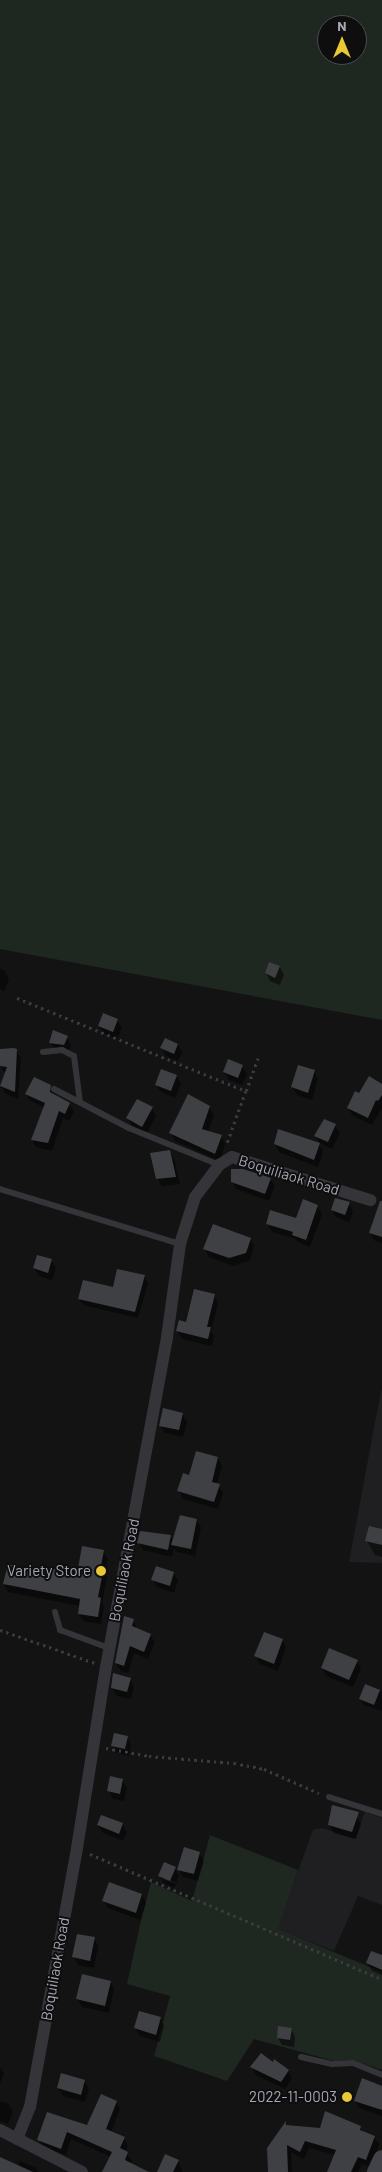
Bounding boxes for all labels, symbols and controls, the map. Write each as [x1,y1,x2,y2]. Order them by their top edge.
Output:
north arrow [317,15,367,65]
text: N [337,17,347,34]
street label: Boquiliaok Road [236,1151,342,1199]
street label: Boquiliaok Road [105,1517,143,1623]
place label: Variety Store [7,1562,91,1580]
marker: Variety Store [95,1565,107,1577]
street label: Boquiliaok Road [37,1916,73,2022]
place label: 2022-11-0003 [249,2088,337,2106]
marker: 2022-11-0003 [341,2091,353,2103]

